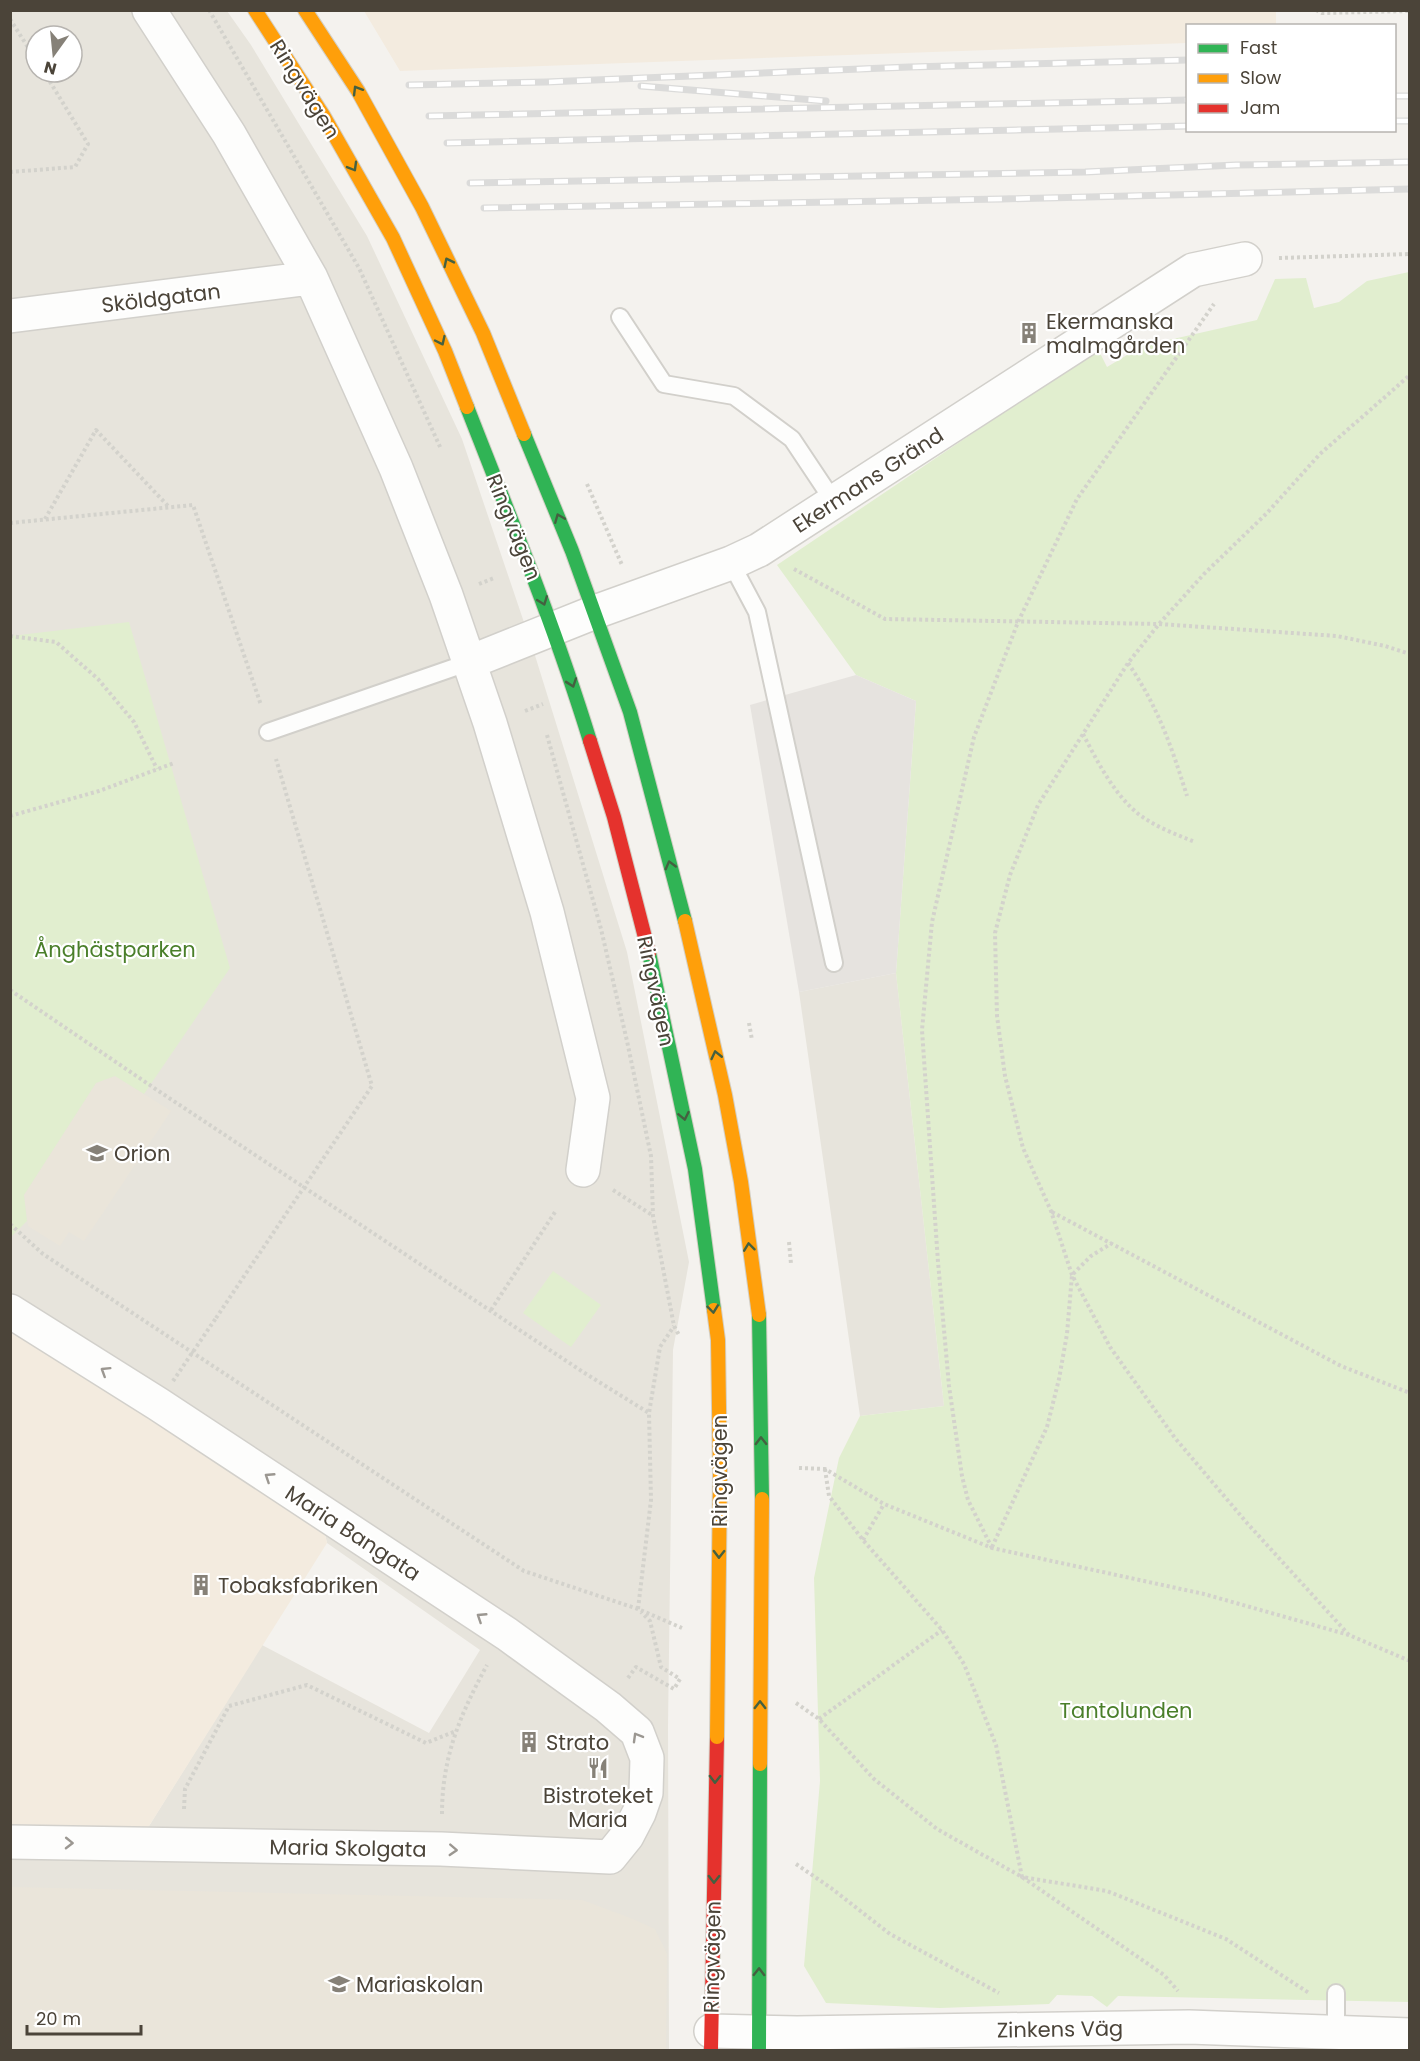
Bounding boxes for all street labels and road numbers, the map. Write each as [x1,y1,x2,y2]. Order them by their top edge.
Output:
street label: Ringvägen [263,34,347,144]
street label: Sköldgatan [100,276,222,320]
street label: Ekermans Gränd [787,420,949,540]
street label: Ringvägen [480,470,548,584]
street label: Ringvägen [630,933,682,1049]
street label: Ringvägen [705,1415,734,1527]
street label: Maria Bangata [280,1478,426,1588]
street label: Maria Skolgata [269,1832,427,1864]
street label: Ringvägen [697,1901,727,2013]
street label: Zinkens Väg [997,2013,1123,2045]

